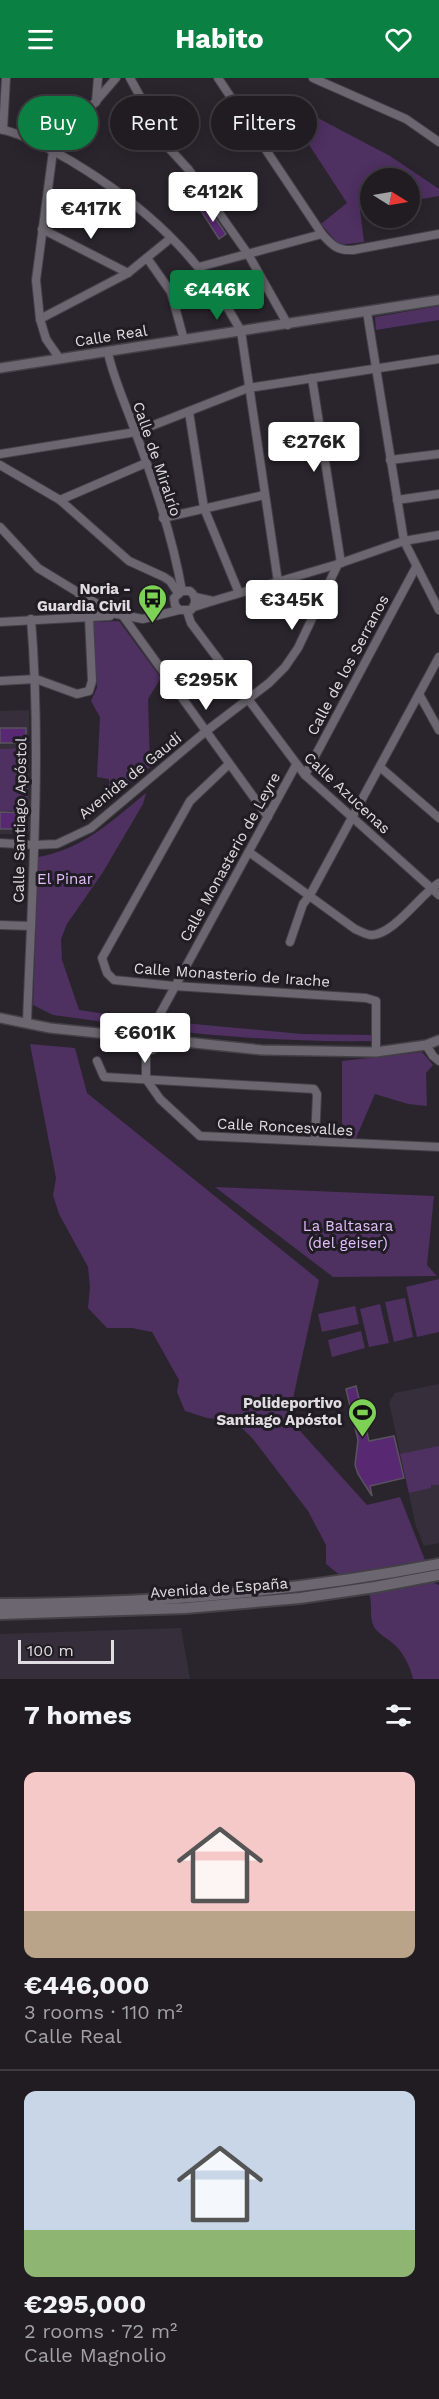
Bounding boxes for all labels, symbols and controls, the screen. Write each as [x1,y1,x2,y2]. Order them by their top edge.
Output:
icon: menu [24,23,57,56]
text: Habito [175,23,264,55]
icon: heart [382,23,415,56]
chip: Buy [18,96,98,150]
chip: Rent [110,96,199,150]
chip: Filters [211,96,317,150]
north arrow [360,168,420,228]
map controls [360,168,420,228]
pin: €412K [171,172,255,223]
text: €412K [183,179,243,203]
pin: €417K [49,189,133,240]
text: €417K [60,196,122,220]
pin: €446K [175,270,259,321]
text: €446K [184,277,250,301]
street label: Calle Real [73,321,149,351]
street label: Calle de Miralrío [129,399,185,519]
pin: €276K [272,422,356,473]
text: €276K [282,429,346,453]
place label: Noria - Guardia Civil [37,580,131,615]
pin: €345K [250,580,334,631]
bus stop icon: Noria - Guardia Civil [136,582,168,624]
text: €345K [260,587,324,611]
street label: Calle de los Serranos [303,592,393,738]
pin: €295K [164,660,248,711]
text: €295K [174,667,238,691]
street label: Avenida de Gaudí [75,729,185,823]
street label: Calle Santiago Apóstol [10,737,30,903]
street label: Calle Azucenas [300,749,394,838]
street label: Calle Monasterio de Leyre [176,769,284,945]
park label: El Pinar [37,870,93,888]
street label: Calle Monasterio de Irache [133,959,331,991]
pin: €601K [103,1013,187,1064]
text: €601K [114,1020,176,1044]
street label: Calle Roncesvalles [216,1114,354,1140]
park label: La Baltasara (del geiser) [303,1217,394,1252]
place label: Polideportivo Santiago Apóstol [216,1394,342,1429]
sports icon: Polideportivo Santiago Apóstol [347,1396,379,1438]
street label: Avenida de España [149,1574,289,1602]
scale bar [18,1637,114,1664]
text: 100 m [27,1641,74,1660]
icon: filters [382,1699,415,1732]
text: 7 homes [24,1700,132,1730]
icon: home [166,1811,274,1919]
text: €446,000 [24,1970,149,2000]
text: 3 rooms · 110 m² [24,2000,183,2024]
text: Calle Real [24,2024,122,2048]
icon: home [166,2130,274,2238]
text: €295,000 [24,2289,146,2319]
text: 2 rooms · 72 m² [24,2319,177,2343]
text: Calle Magnolio [24,2343,166,2367]

